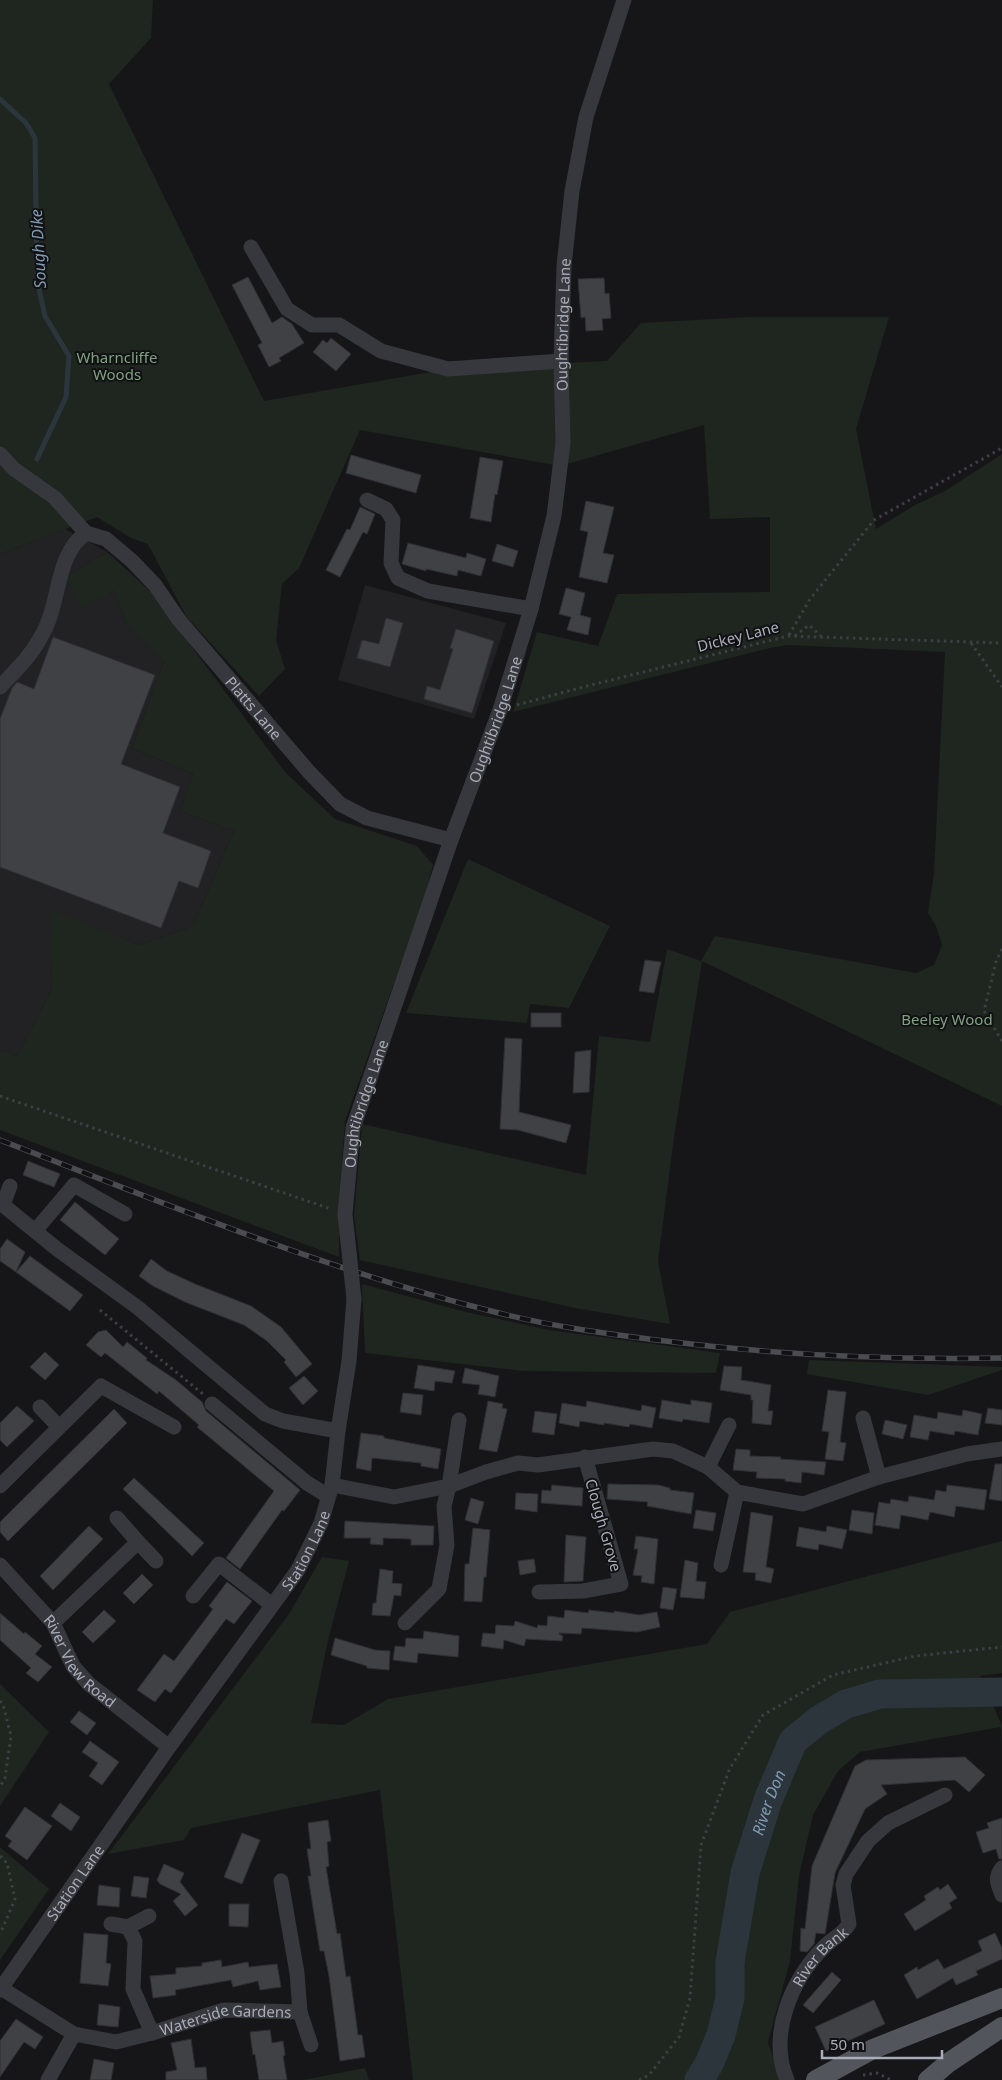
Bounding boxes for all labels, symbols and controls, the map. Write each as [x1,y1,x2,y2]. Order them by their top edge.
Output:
water label: Sough Dike [25,209,51,289]
street label: Oughtibridge Lane [551,257,575,391]
park label: Wharncliffe Woods [77,347,157,384]
street label: Dickey Lane [695,616,781,656]
street label: Oughtibridge Lane [463,654,526,786]
street label: Platts Lane [221,672,287,744]
park label: Beeley Wood [901,1009,993,1029]
street label: Oughtibridge Lane [339,1037,392,1169]
street label: Clough Grove [581,1476,627,1574]
street label: Station Lane [276,1508,334,1594]
street label: River View Road [40,1610,120,1712]
water label: River Don [747,1766,791,1838]
street label: Station Lane [42,1841,108,1924]
street label: River Bank [787,1922,852,1990]
street label: Waterside Gardens [157,1999,292,2040]
scale bar [822,2028,942,2060]
text: 50 m [830,2034,865,2054]

